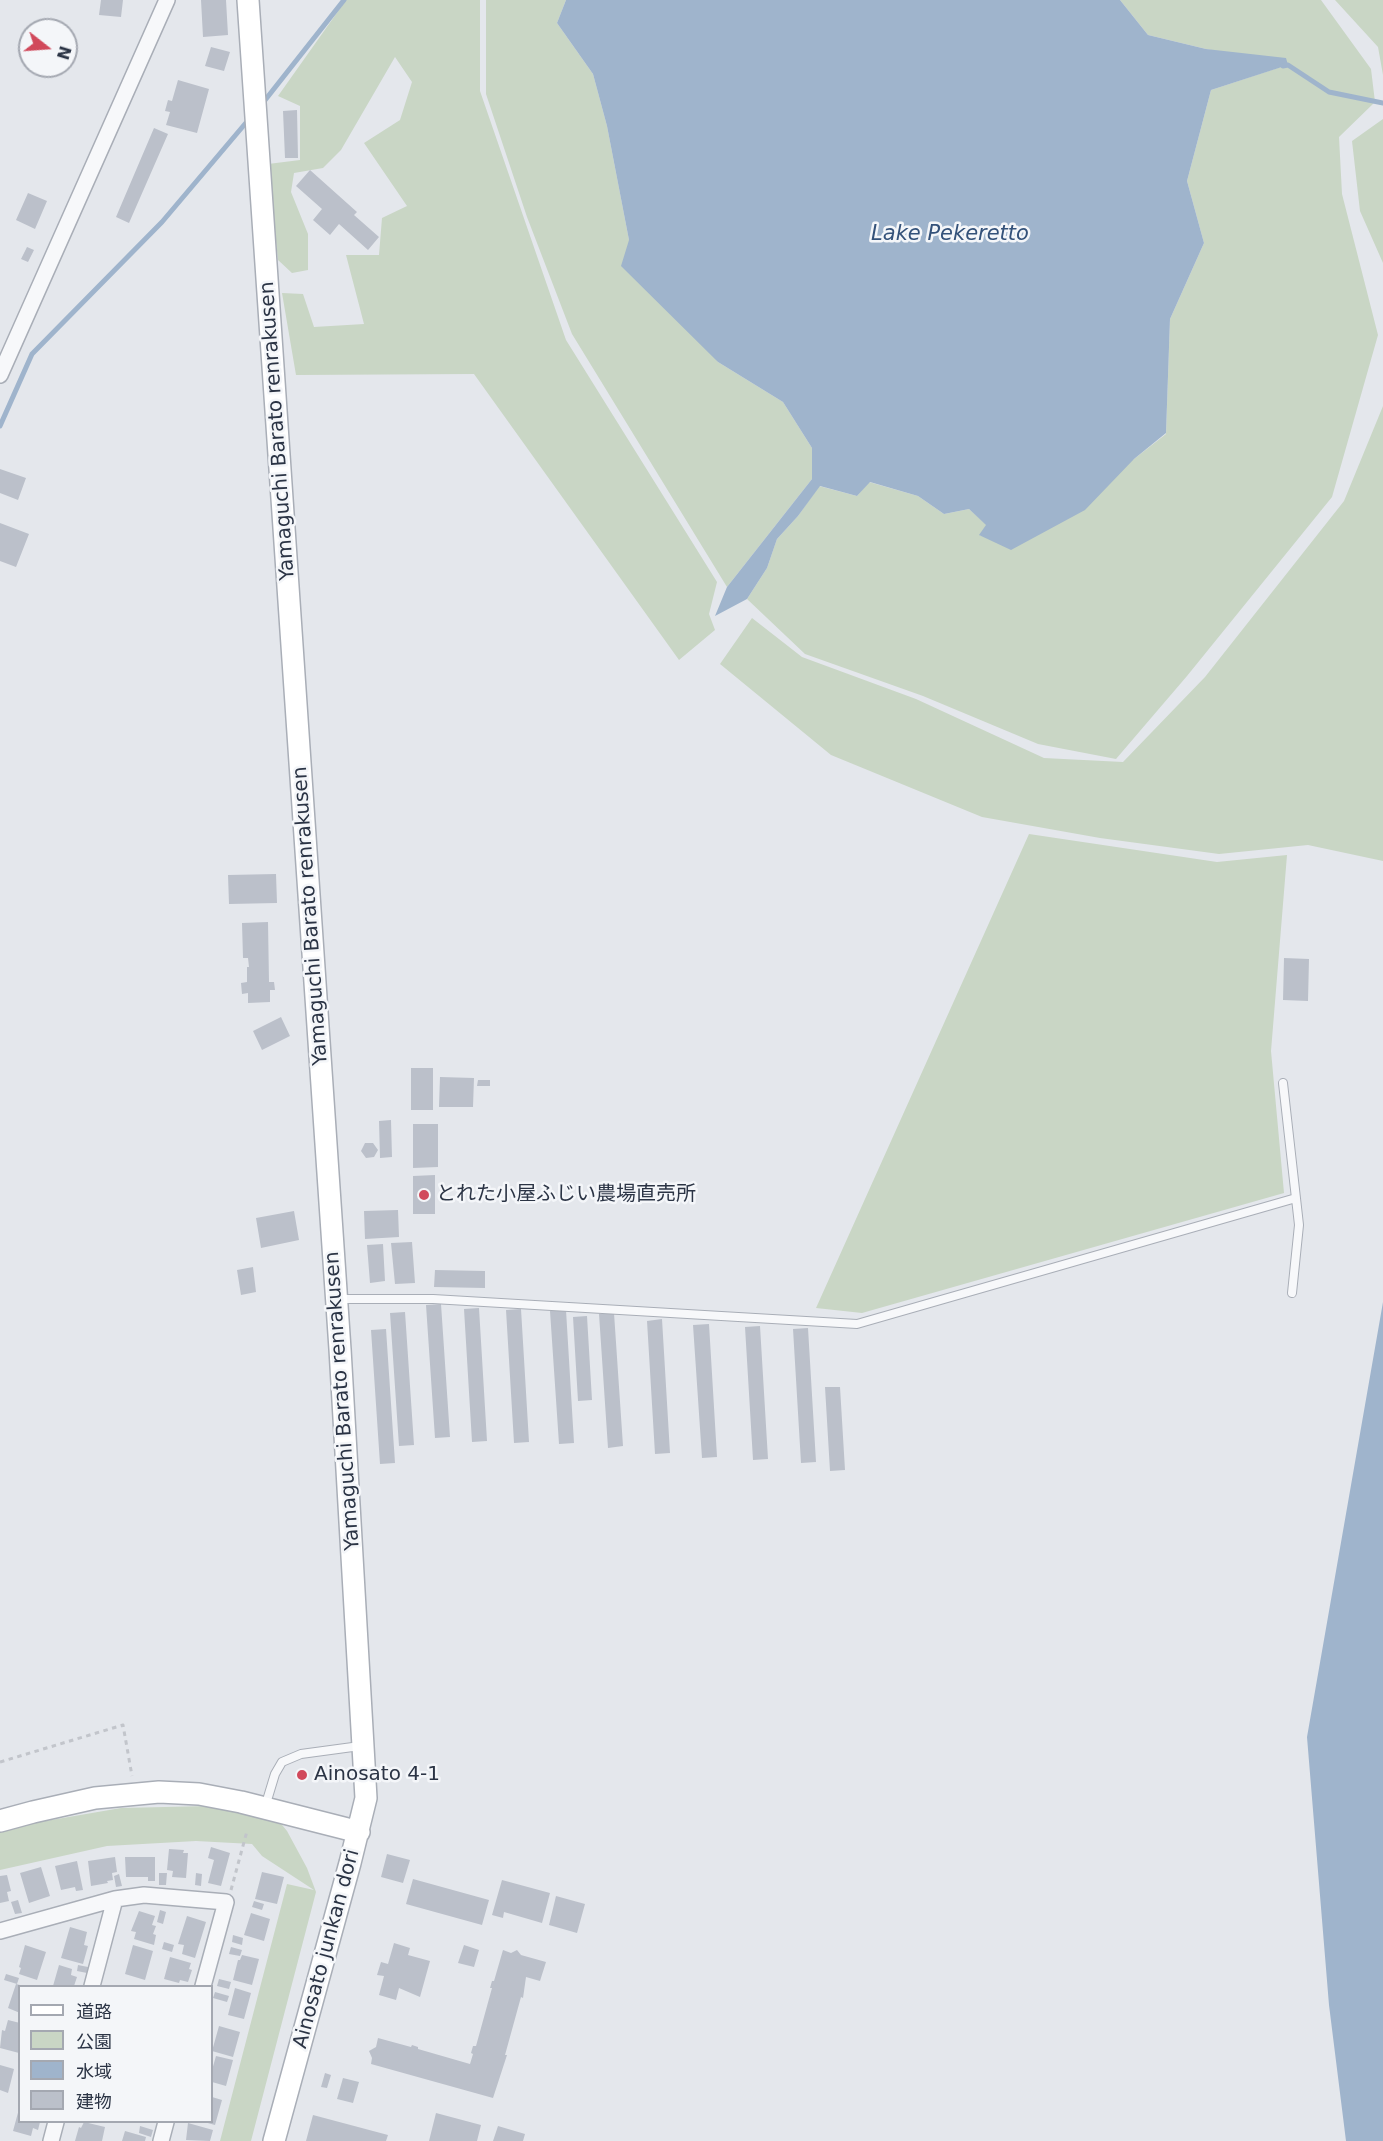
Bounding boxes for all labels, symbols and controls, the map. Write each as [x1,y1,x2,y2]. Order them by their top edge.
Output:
north arrow [18,18,78,78]
text: N [53,44,75,62]
water label: Lake Pekeretto [871,222,1029,248]
street label: Yamaguchi Barato renrakusen [256,281,300,581]
street label: Yamaguchi Barato renrakusen [289,766,333,1066]
place label: とれた小屋ふじい農場直売所 [436,1183,696,1207]
marker: とれた小屋ふじい農場直売所 [417,1188,431,1202]
street label: Yamaguchi Barato renrakusen [321,1251,365,1551]
place label: Ainosato 4-1 [314,1763,440,1787]
marker: Ainosato 4-1 [295,1768,309,1782]
street label: Ainosato junkan dori [289,1847,365,2051]
legend [18,1985,213,2123]
text: 道路 [76,2001,112,2022]
text: 公園 [76,2031,112,2052]
text: 水域 [76,2061,112,2082]
text: 建物 [76,2091,112,2112]

